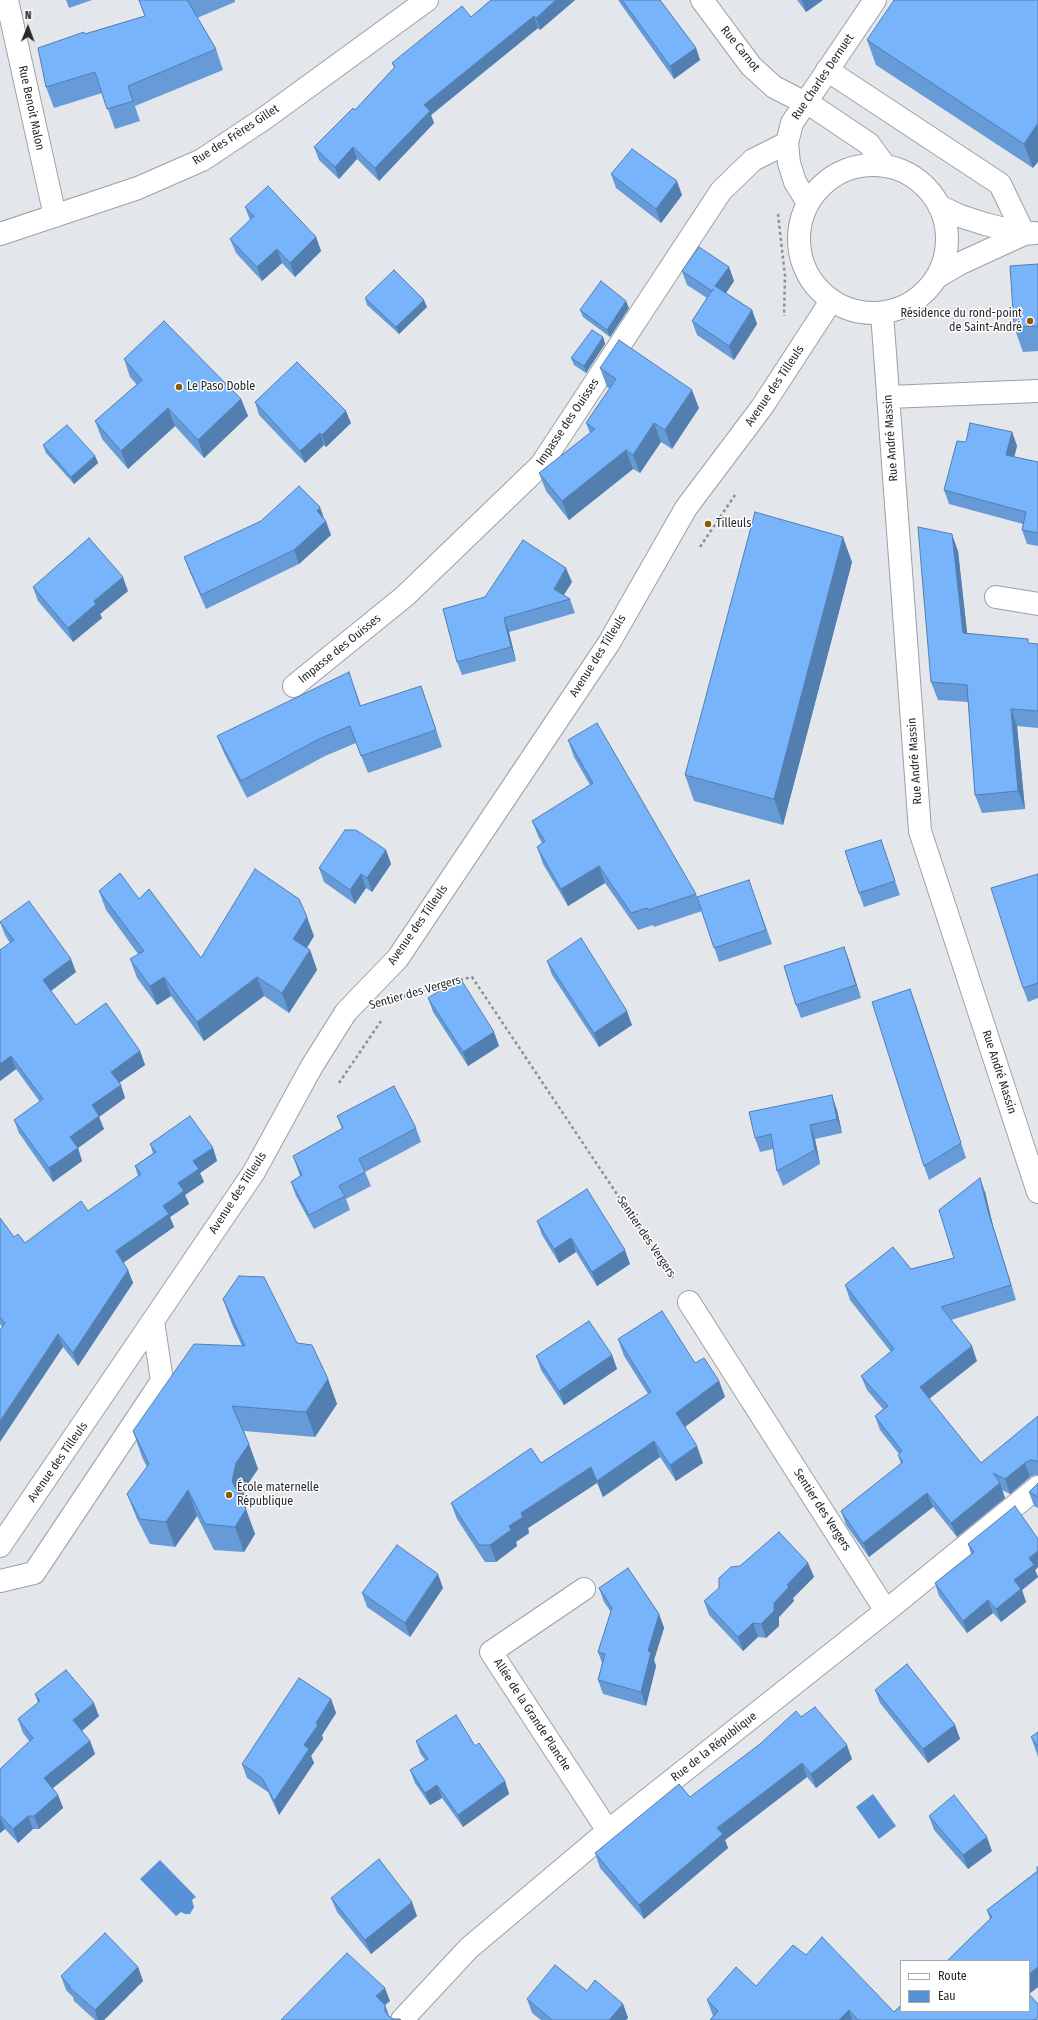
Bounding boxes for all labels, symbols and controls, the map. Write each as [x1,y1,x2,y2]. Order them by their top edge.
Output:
north arrow [8,8,48,48]
text: N [25,9,32,22]
street label: Rue Carnot [717,23,763,75]
street label: Rue Charles Dernuet [789,31,857,123]
street label: Rue Benoit Malon [15,64,47,152]
street label: Rue des Frères Gillet [190,102,282,168]
place label: Résidence du rond-point de Saint-André [900,307,1022,335]
marker: Résidence du rond-point de Saint-André [1025,316,1035,326]
street label: Avenue des Tilleuls [743,343,807,429]
street label: Impasse des Ouisses [534,376,602,468]
place label: Le Paso Doble [187,380,255,394]
marker: Le Paso Doble [174,382,184,392]
street label: Rue André Massin [881,394,901,482]
place label: Tilleuls [716,517,751,531]
marker: Tilleuls [703,519,713,529]
street label: Impasse des Ouisses [296,611,384,687]
street label: Avenue des Tilleuls [567,612,629,700]
street label: Rue André Massin [905,717,925,805]
street label: Avenue des Tilleuls [385,882,451,968]
street label: Sentier des Vergers [368,973,462,1013]
street label: Rue André Massin [979,1028,1019,1116]
street label: Avenue des Tilleuls [206,1149,270,1237]
street label: Sentier des Vergers [614,1194,678,1280]
street label: Avenue des Tilleuls [25,1419,91,1505]
street label: Sentier des Vergers [790,1466,854,1554]
place label: École maternelle République [237,1481,319,1509]
marker: École maternelle République [224,1490,234,1500]
street label: Allée de la Grande Planche [490,1656,574,1774]
street label: Rue de la République [668,1709,760,1785]
legend [900,1960,1030,2012]
text: Route [938,1969,967,1983]
text: Eau [938,1989,956,2003]

